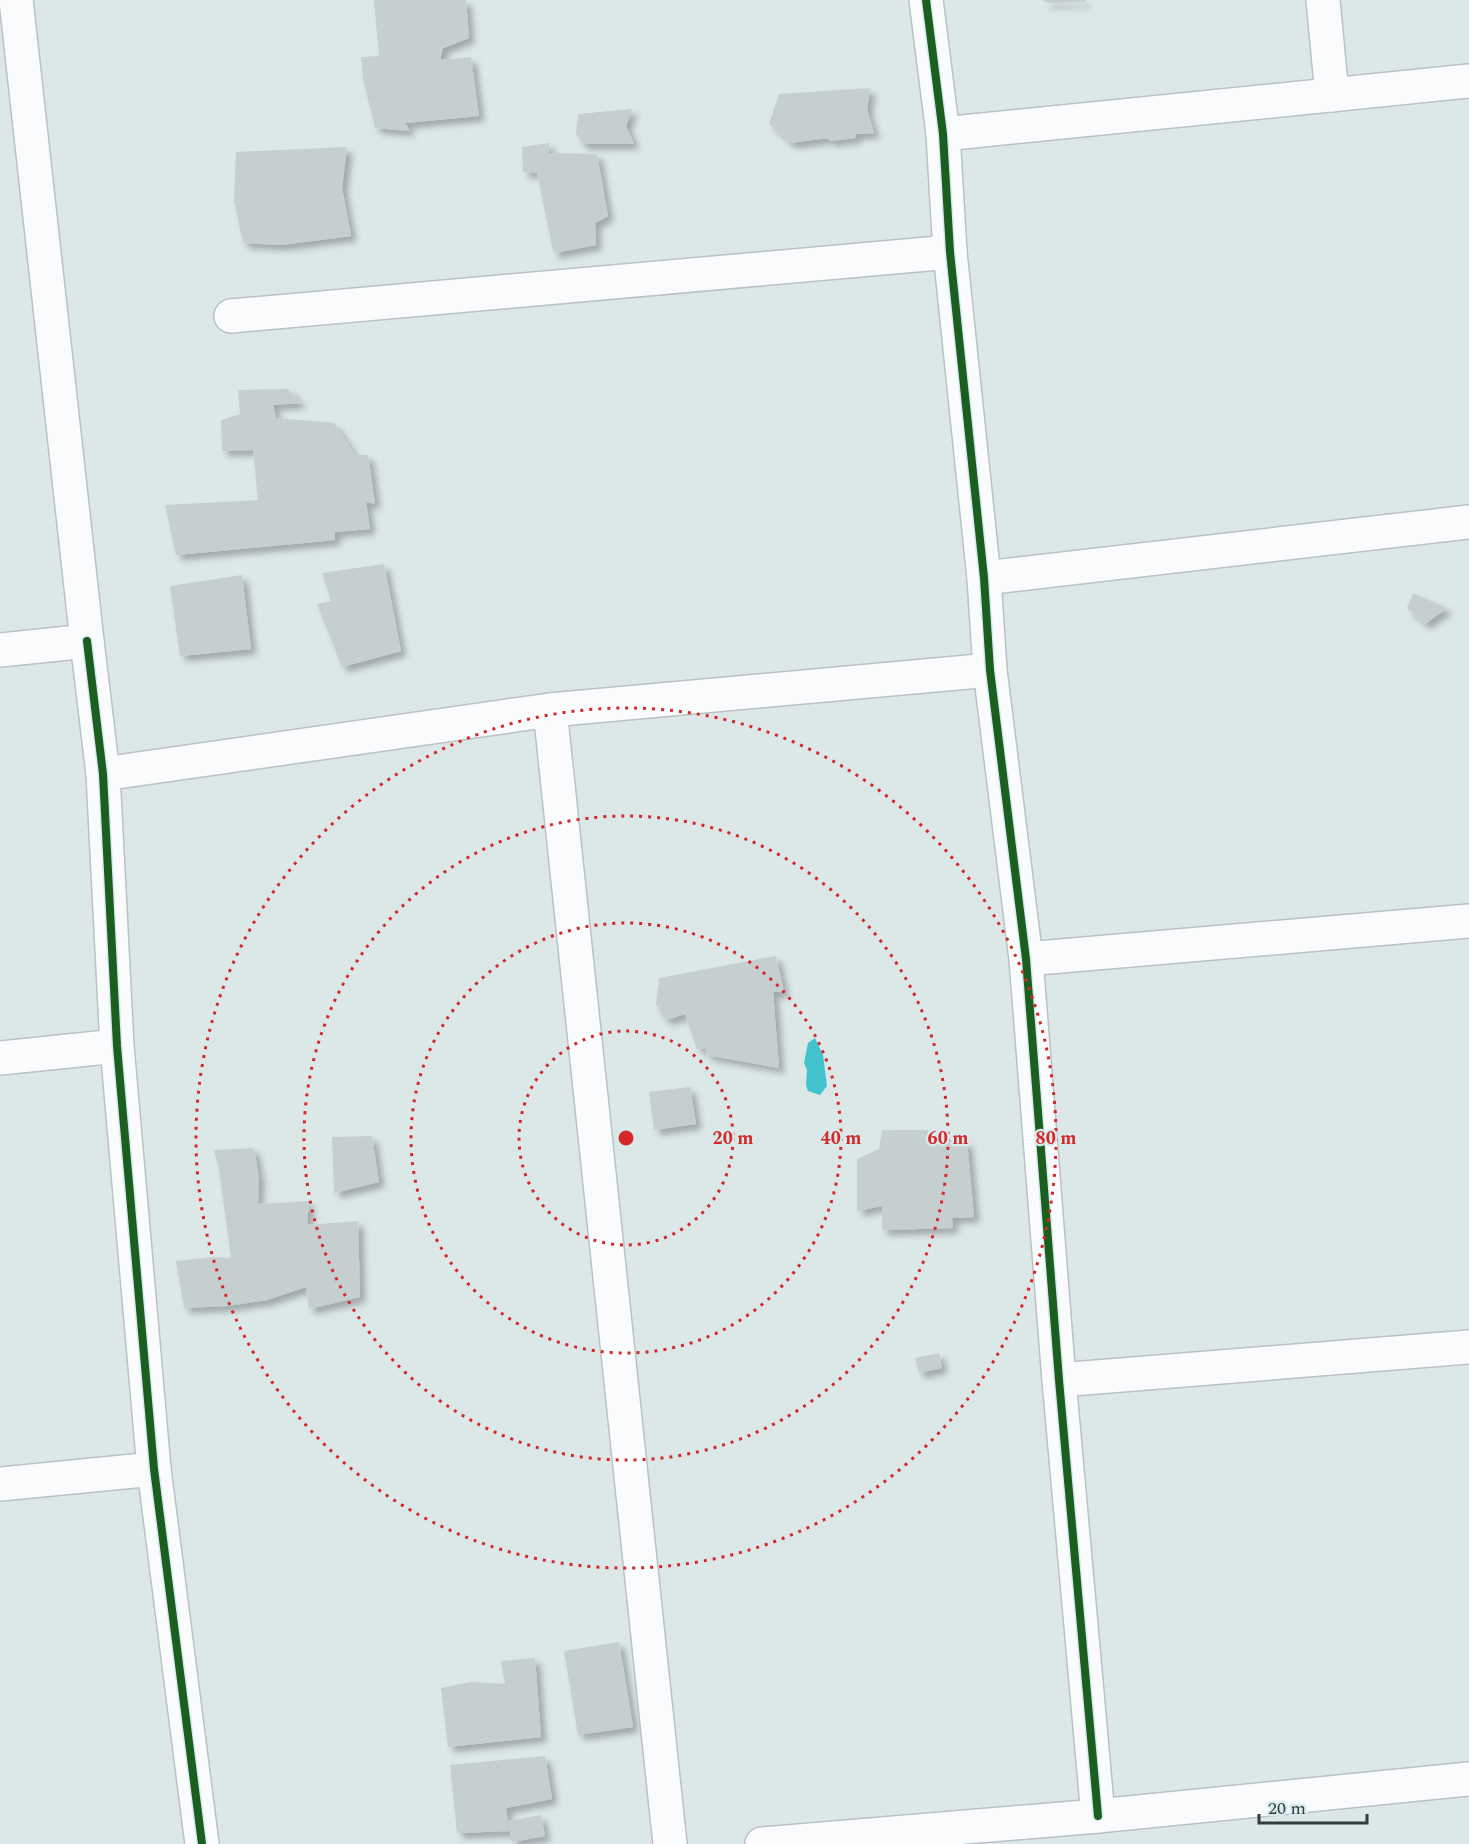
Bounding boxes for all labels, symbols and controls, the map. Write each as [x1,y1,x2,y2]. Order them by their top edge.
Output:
text: 20 m [713,1125,753,1152]
text: 40 m [821,1125,861,1152]
text: 60 m [928,1125,968,1152]
text: 80 m [1036,1125,1076,1152]
centre of rings [616,1128,636,1148]
scale bar [1259,1787,1367,1825]
text: 20 m [1268,1795,1306,1822]

